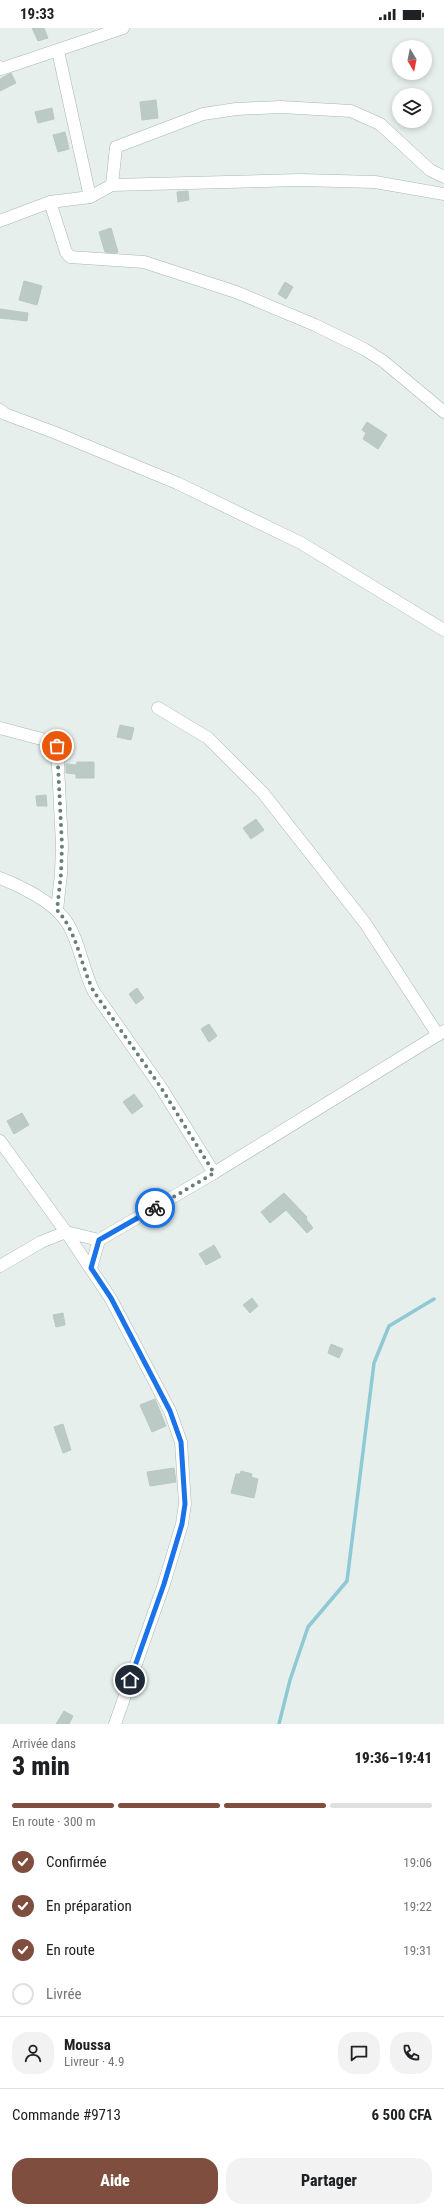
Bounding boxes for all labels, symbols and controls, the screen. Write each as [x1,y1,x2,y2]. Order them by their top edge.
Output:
text: 19:33 [20,5,54,23]
north arrow [392,40,432,80]
map controls [392,40,432,128]
button: layers [392,88,432,128]
pin [40,729,74,763]
icon: bag [46,735,68,757]
courier [135,1188,175,1228]
icon: bike [144,1197,166,1219]
pin [113,1663,147,1697]
icon: home [119,1669,141,1691]
text: Arrivée dans [12,1736,76,1751]
text: 19:36–19:41 [354,1749,432,1767]
text: 3 min [12,1751,70,1781]
text: En route · 300 m [12,1814,95,1829]
icon: check [12,1851,34,1873]
text: Confirmée [46,1853,107,1871]
text: 19:06 [403,1855,432,1870]
icon: check [12,1895,34,1917]
text: En préparation [46,1897,132,1915]
text: 19:22 [403,1899,432,1914]
icon: check [12,1939,34,1961]
text: En route [46,1941,95,1959]
text: 19:31 [403,1943,432,1958]
text: Livrée [46,1985,82,2003]
button: person [12,2032,54,2074]
button: chat [338,2032,380,2074]
button: phone [390,2032,432,2074]
text: Moussa [64,2036,111,2054]
text: Livreur · 4.9 [64,2054,124,2069]
text: Commande #9713 [12,2106,121,2124]
text: 6 500 CFA [372,2106,432,2124]
button: Aide [12,2158,218,2204]
button: Partager [226,2158,432,2204]

